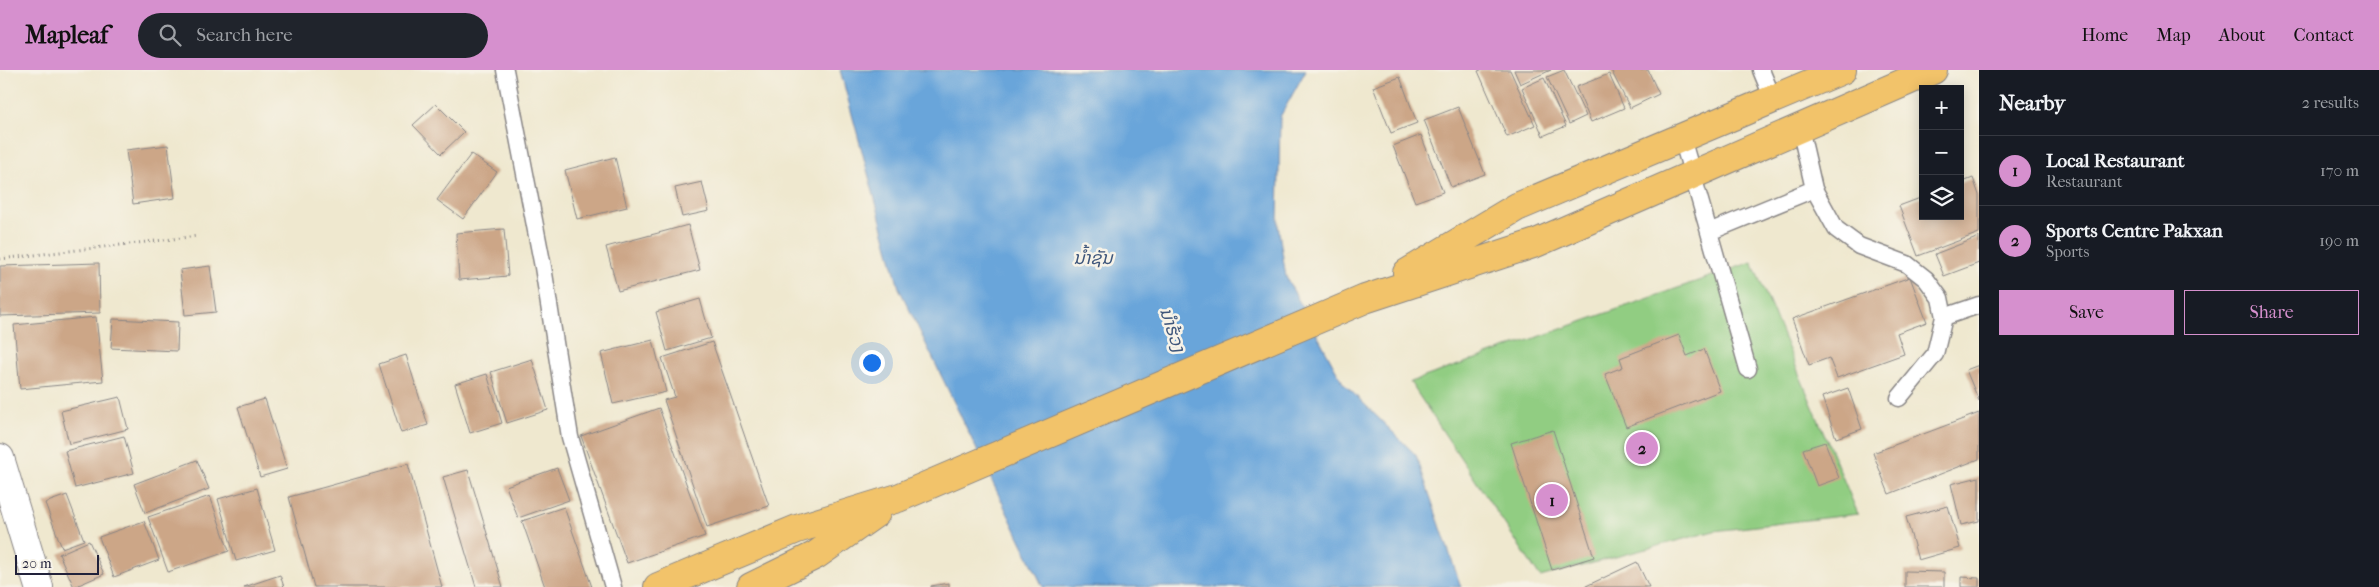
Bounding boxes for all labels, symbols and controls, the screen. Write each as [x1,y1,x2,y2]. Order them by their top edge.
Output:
search box [138,13,488,58]
text: Mapleaf [25,21,108,49]
icon: search [156,21,184,49]
text: Search here [196,24,293,46]
text: Home [2081,25,2128,46]
text: Map [2156,25,2191,46]
text: About [2219,25,2265,46]
text: Contact [2293,25,2354,46]
map controls [1919,85,1964,220]
button: + [1919,85,1964,130]
text: Nearby [1999,91,2065,115]
text: 2 results [2302,93,2359,112]
button: − [1919,130,1964,175]
text: Local Restaurant [2046,150,2184,172]
text: 1 [2012,161,2018,180]
text: 170 m [2320,161,2359,180]
text: Restaurant [2046,172,2122,191]
button: layers [1919,175,1964,220]
text: Sports Centre Pakxan [2046,220,2223,242]
text: 2 [2011,231,2019,250]
text: 190 m [2319,231,2359,250]
text: Sports [2046,242,2089,261]
water label: ນ້ຳຊັນ [1073,244,1114,269]
button: Save [1999,290,2174,335]
button: Share [2184,290,2359,335]
water label: ນຳ້ຮວງ [1155,305,1189,356]
your location [859,350,885,376]
pin: 2 [1626,429,1658,467]
pin: 1 [1536,481,1568,519]
scale bar [15,552,99,575]
text: 20 m [22,555,52,572]

